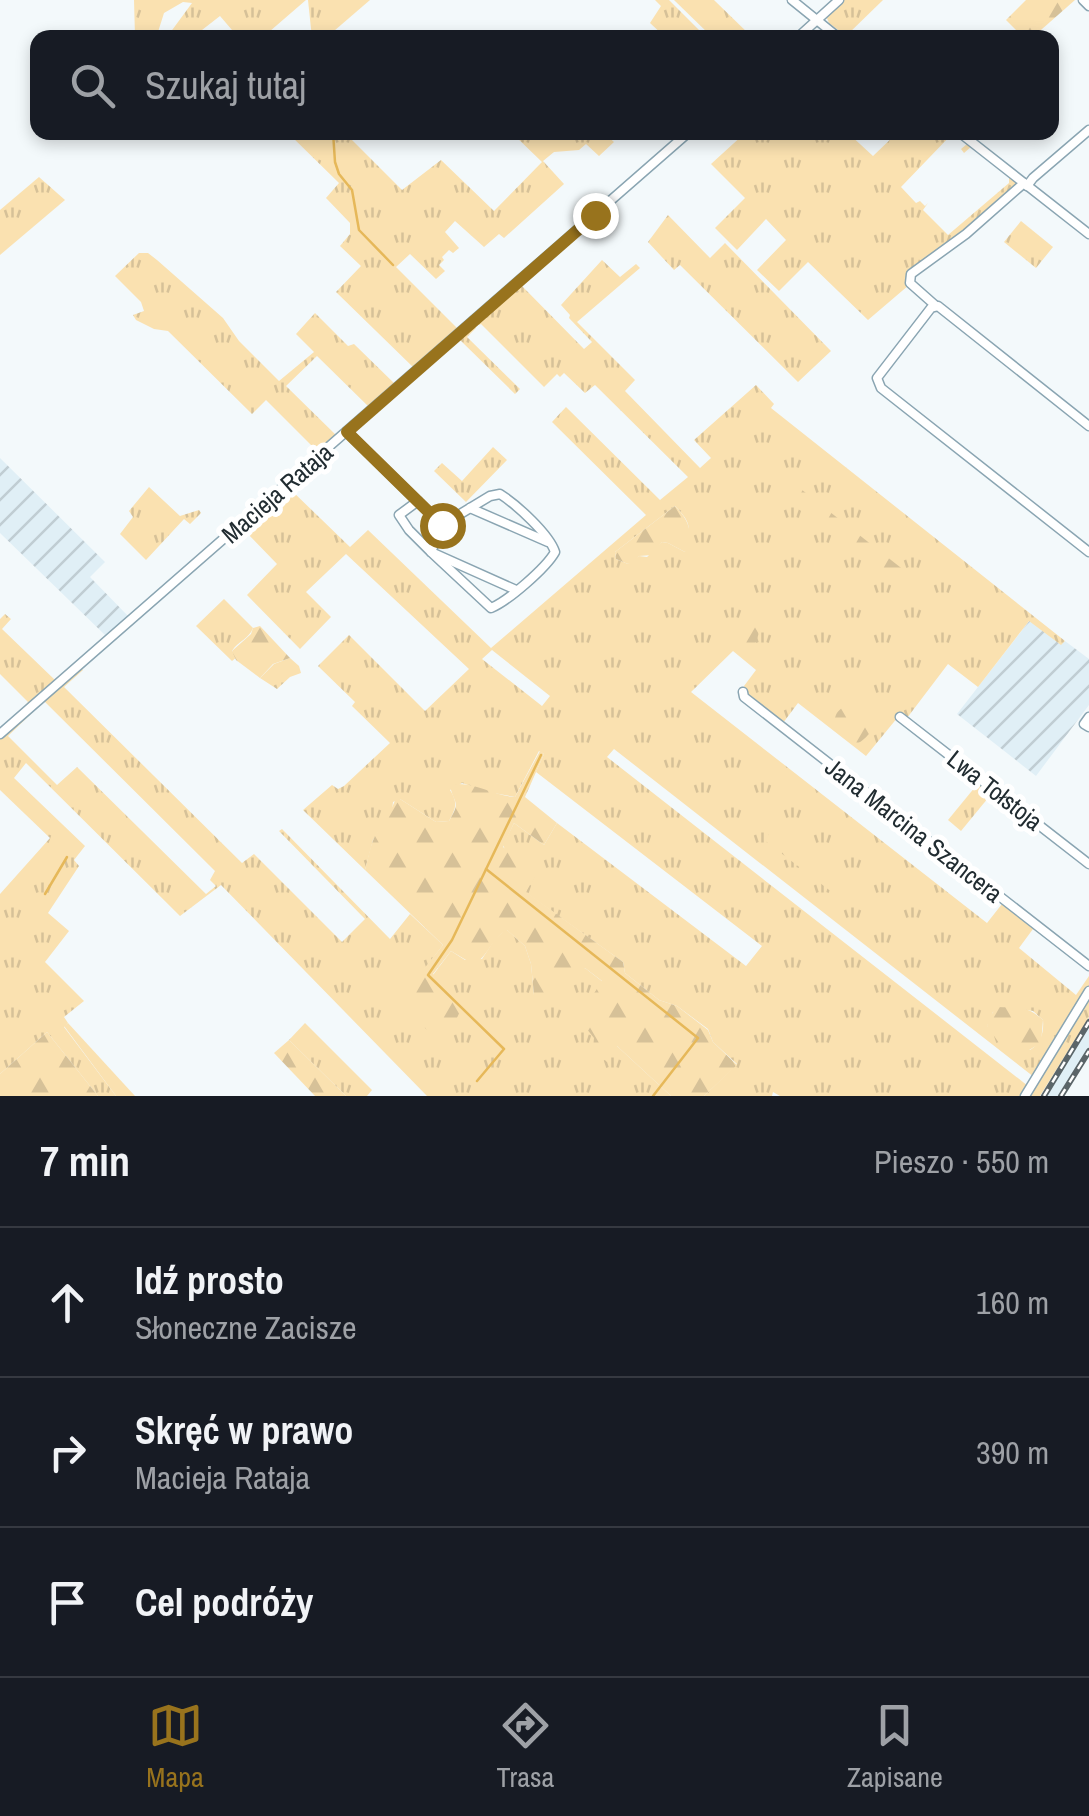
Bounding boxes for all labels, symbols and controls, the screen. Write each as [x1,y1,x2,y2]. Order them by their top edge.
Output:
search box [30,30,1059,140]
icon: search [65,58,120,113]
text: Szukaj tutaj [145,60,306,111]
route end [573,193,619,239]
street label: Macieja Rataja [214,435,340,551]
route start [420,503,466,549]
street label: Lwa Tołstoja [940,742,1050,838]
street label: Jana Marcina Szancera [818,750,1010,910]
text: 7 min [40,1133,130,1189]
text: Pieszo · 550 m [874,1140,1049,1183]
text: Idź prosto [135,1255,284,1306]
icon: ahead [40,1275,95,1330]
text: 160 m [976,1281,1049,1324]
text: Słoneczne Zacisze [135,1306,357,1349]
text: Skręć w prawo [135,1405,353,1456]
icon: right [40,1425,95,1480]
text: 390 m [976,1431,1049,1474]
text: Macieja Rataja [135,1456,310,1499]
icon: arrive [40,1575,95,1630]
text: Cel podróży [135,1577,313,1628]
tab: Mapa [146,1698,204,1796]
tab: Trasa [496,1698,554,1796]
tab: Zapisane [847,1698,943,1796]

